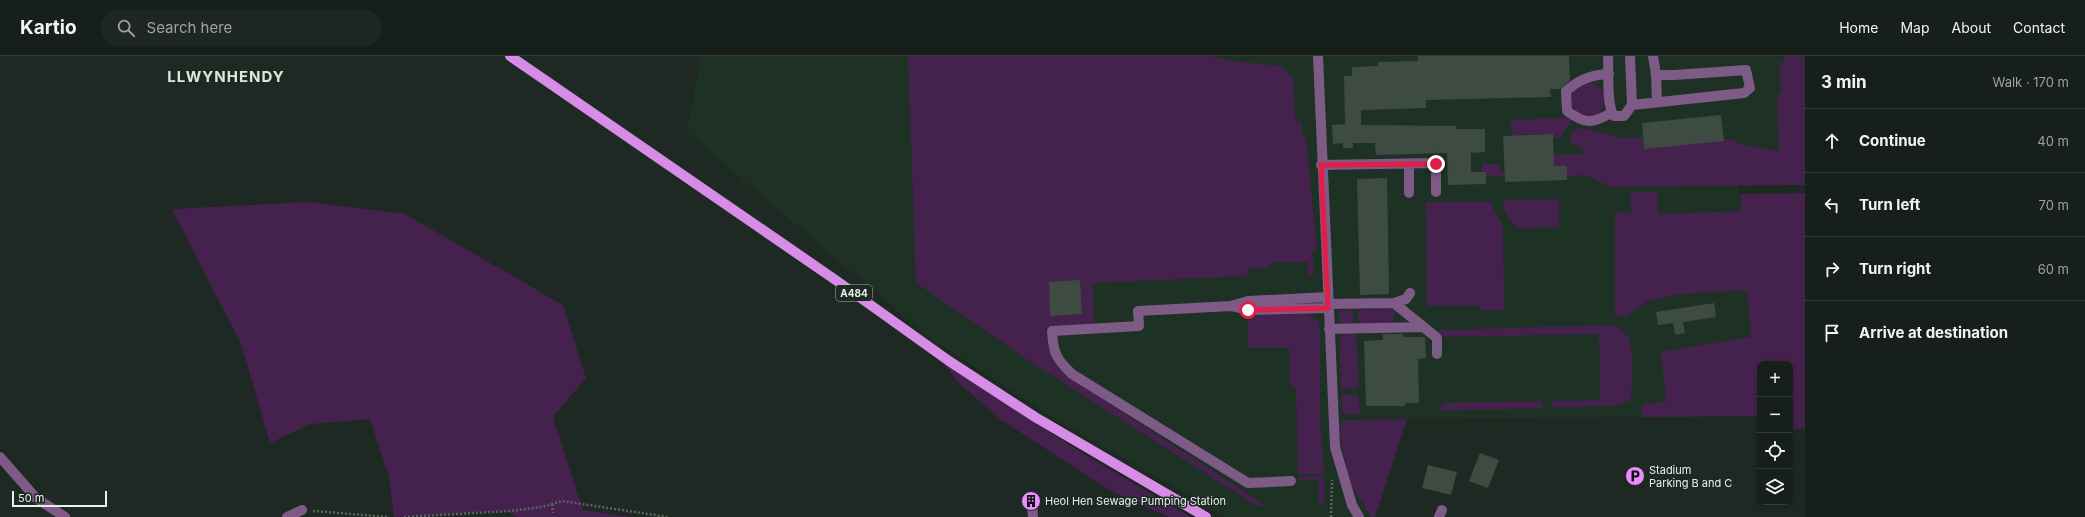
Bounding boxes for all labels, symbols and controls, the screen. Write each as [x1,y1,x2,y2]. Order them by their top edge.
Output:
search box [101,10,381,46]
text: Kartio [20,16,77,39]
icon: search [115,17,137,39]
text: Search here [147,18,232,37]
text: Home [1839,19,1878,36]
text: Map [1900,19,1930,36]
text: About [1952,19,1991,36]
text: Contact [2013,19,2065,36]
district label: LLWYNHENDY [167,67,285,86]
text: 3 min [1821,72,1867,92]
text: Walk · 170 m [1993,74,2069,90]
icon: ahead [1821,130,1843,152]
text: Continue [1859,131,1926,150]
text: 40 m [2037,133,2069,149]
route end [1427,155,1445,173]
icon: left [1821,194,1843,216]
text: Turn left [1859,195,1920,214]
text: 70 m [2039,197,2069,213]
icon: right [1821,258,1843,280]
text: Turn right [1859,259,1931,278]
text: 60 m [2038,261,2069,277]
road number: A484 [836,285,872,301]
route start [1239,301,1257,319]
icon: arrive [1821,322,1843,344]
text: Arrive at destination [1859,323,2008,342]
map controls [1757,361,1793,505]
button: + [1757,361,1793,397]
button: − [1757,397,1793,433]
button: locate [1757,433,1793,469]
place label: Stadium Parking B and C [1649,463,1732,490]
parking icon: Stadium Parking B and C [1624,465,1646,487]
button: layers [1757,469,1793,505]
scale bar [12,489,107,508]
building icon: Heol Hen Sewage Pumping Station [1020,490,1042,512]
text: 50 m [18,491,44,505]
place label: Heol Hen Sewage Pumping Station [1045,494,1226,508]

